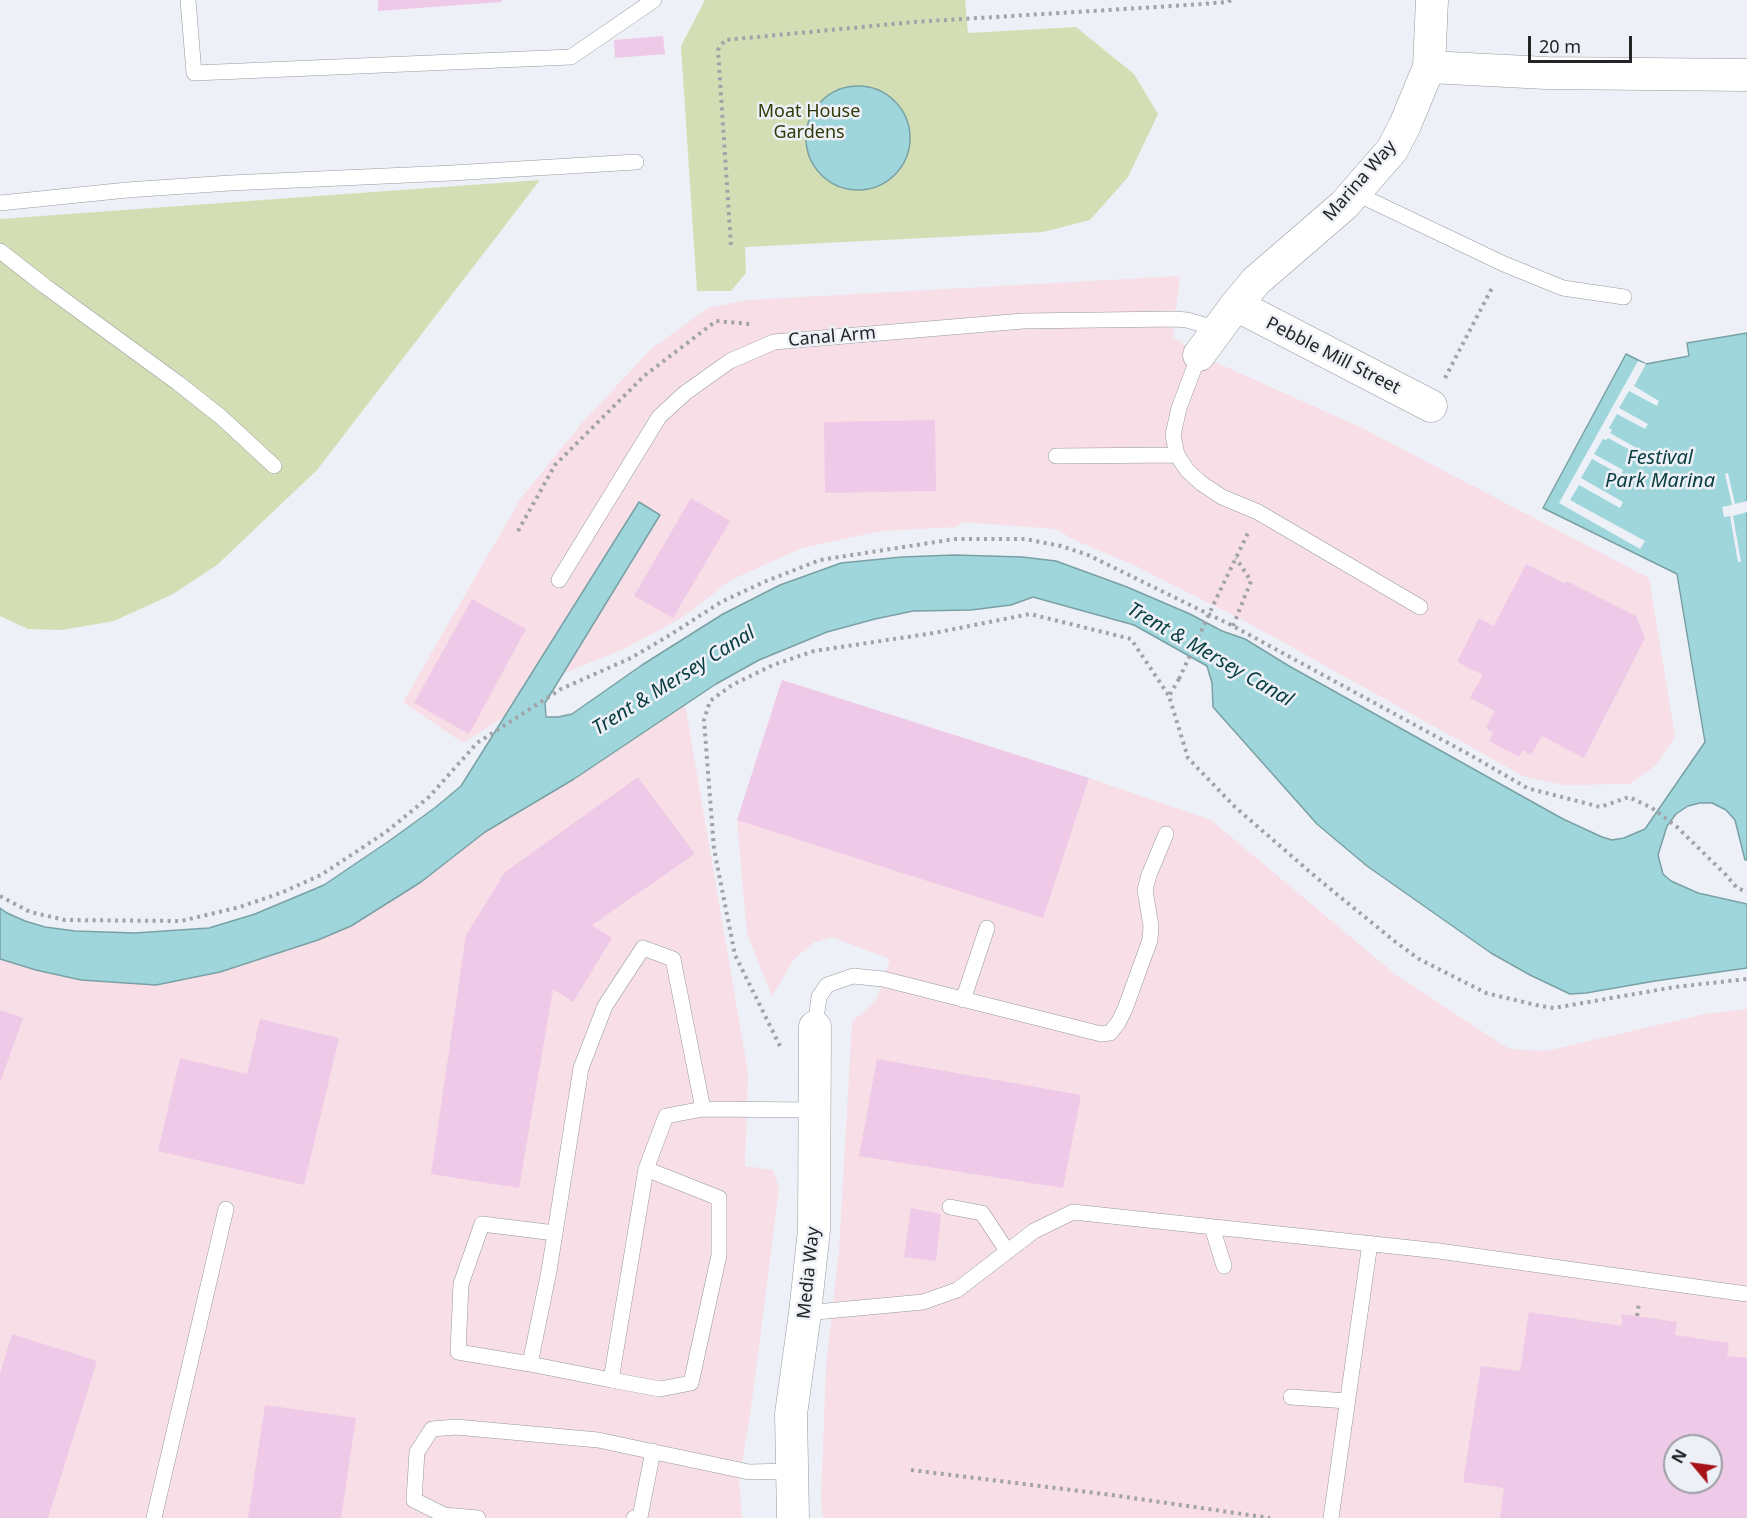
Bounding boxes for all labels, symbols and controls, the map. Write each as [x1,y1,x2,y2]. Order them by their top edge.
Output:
scale bar [1531,24,1634,62]
text: 20 m [1539,34,1581,58]
park label: Moat House Gardens [758,101,860,144]
street label: Marina Way [1319,136,1401,226]
street label: Pebble Mill Street [1262,313,1404,399]
street label: Canal Arm [787,322,877,352]
water label: Festival Park Marina [1605,446,1715,493]
water label: Trent & Mersey Canal [1123,598,1297,712]
water label: Trent & Mersey Canal [588,621,760,741]
street label: Media Way [793,1226,825,1320]
north arrow [1663,1434,1723,1494]
text: N [1666,1445,1692,1467]

